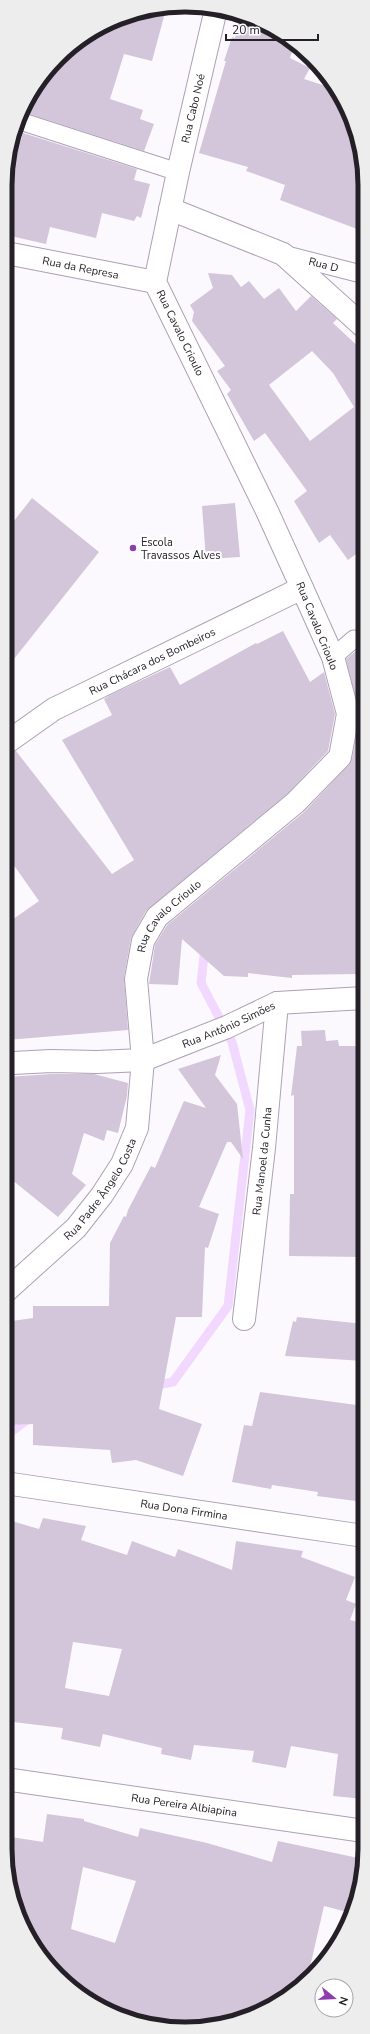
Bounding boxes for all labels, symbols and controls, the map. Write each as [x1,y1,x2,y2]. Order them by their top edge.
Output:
scale bar [226,16,318,42]
text: 20 m [232,22,260,38]
street label: Rua Cabo Noé [178,72,208,144]
street label: Rua da Represa [41,253,120,282]
street label: Rua D [307,253,340,275]
street label: Rua Cavalo Crioulo [153,287,207,379]
place label: Escola Travassos Alves [141,535,221,563]
marker: Escola Travassos Alves [128,543,138,553]
street label: Rua Cavalo Crioulo [292,580,342,672]
street label: Rua Chácara dos Bombeiros [86,624,218,698]
street label: Rua Cavalo Crioulo [134,876,204,954]
street label: Rua Antônio Simões [180,998,278,1051]
street label: Rua Manoel da Cunha [249,1106,275,1216]
street label: Rua Padre Ângelo Costa [60,1136,139,1243]
street label: Rua Dona Firmina [139,1496,229,1523]
street label: Rua Pereira Albiapina [130,1790,238,1820]
north arrow [314,1978,354,2018]
text: N [335,1995,351,2007]

